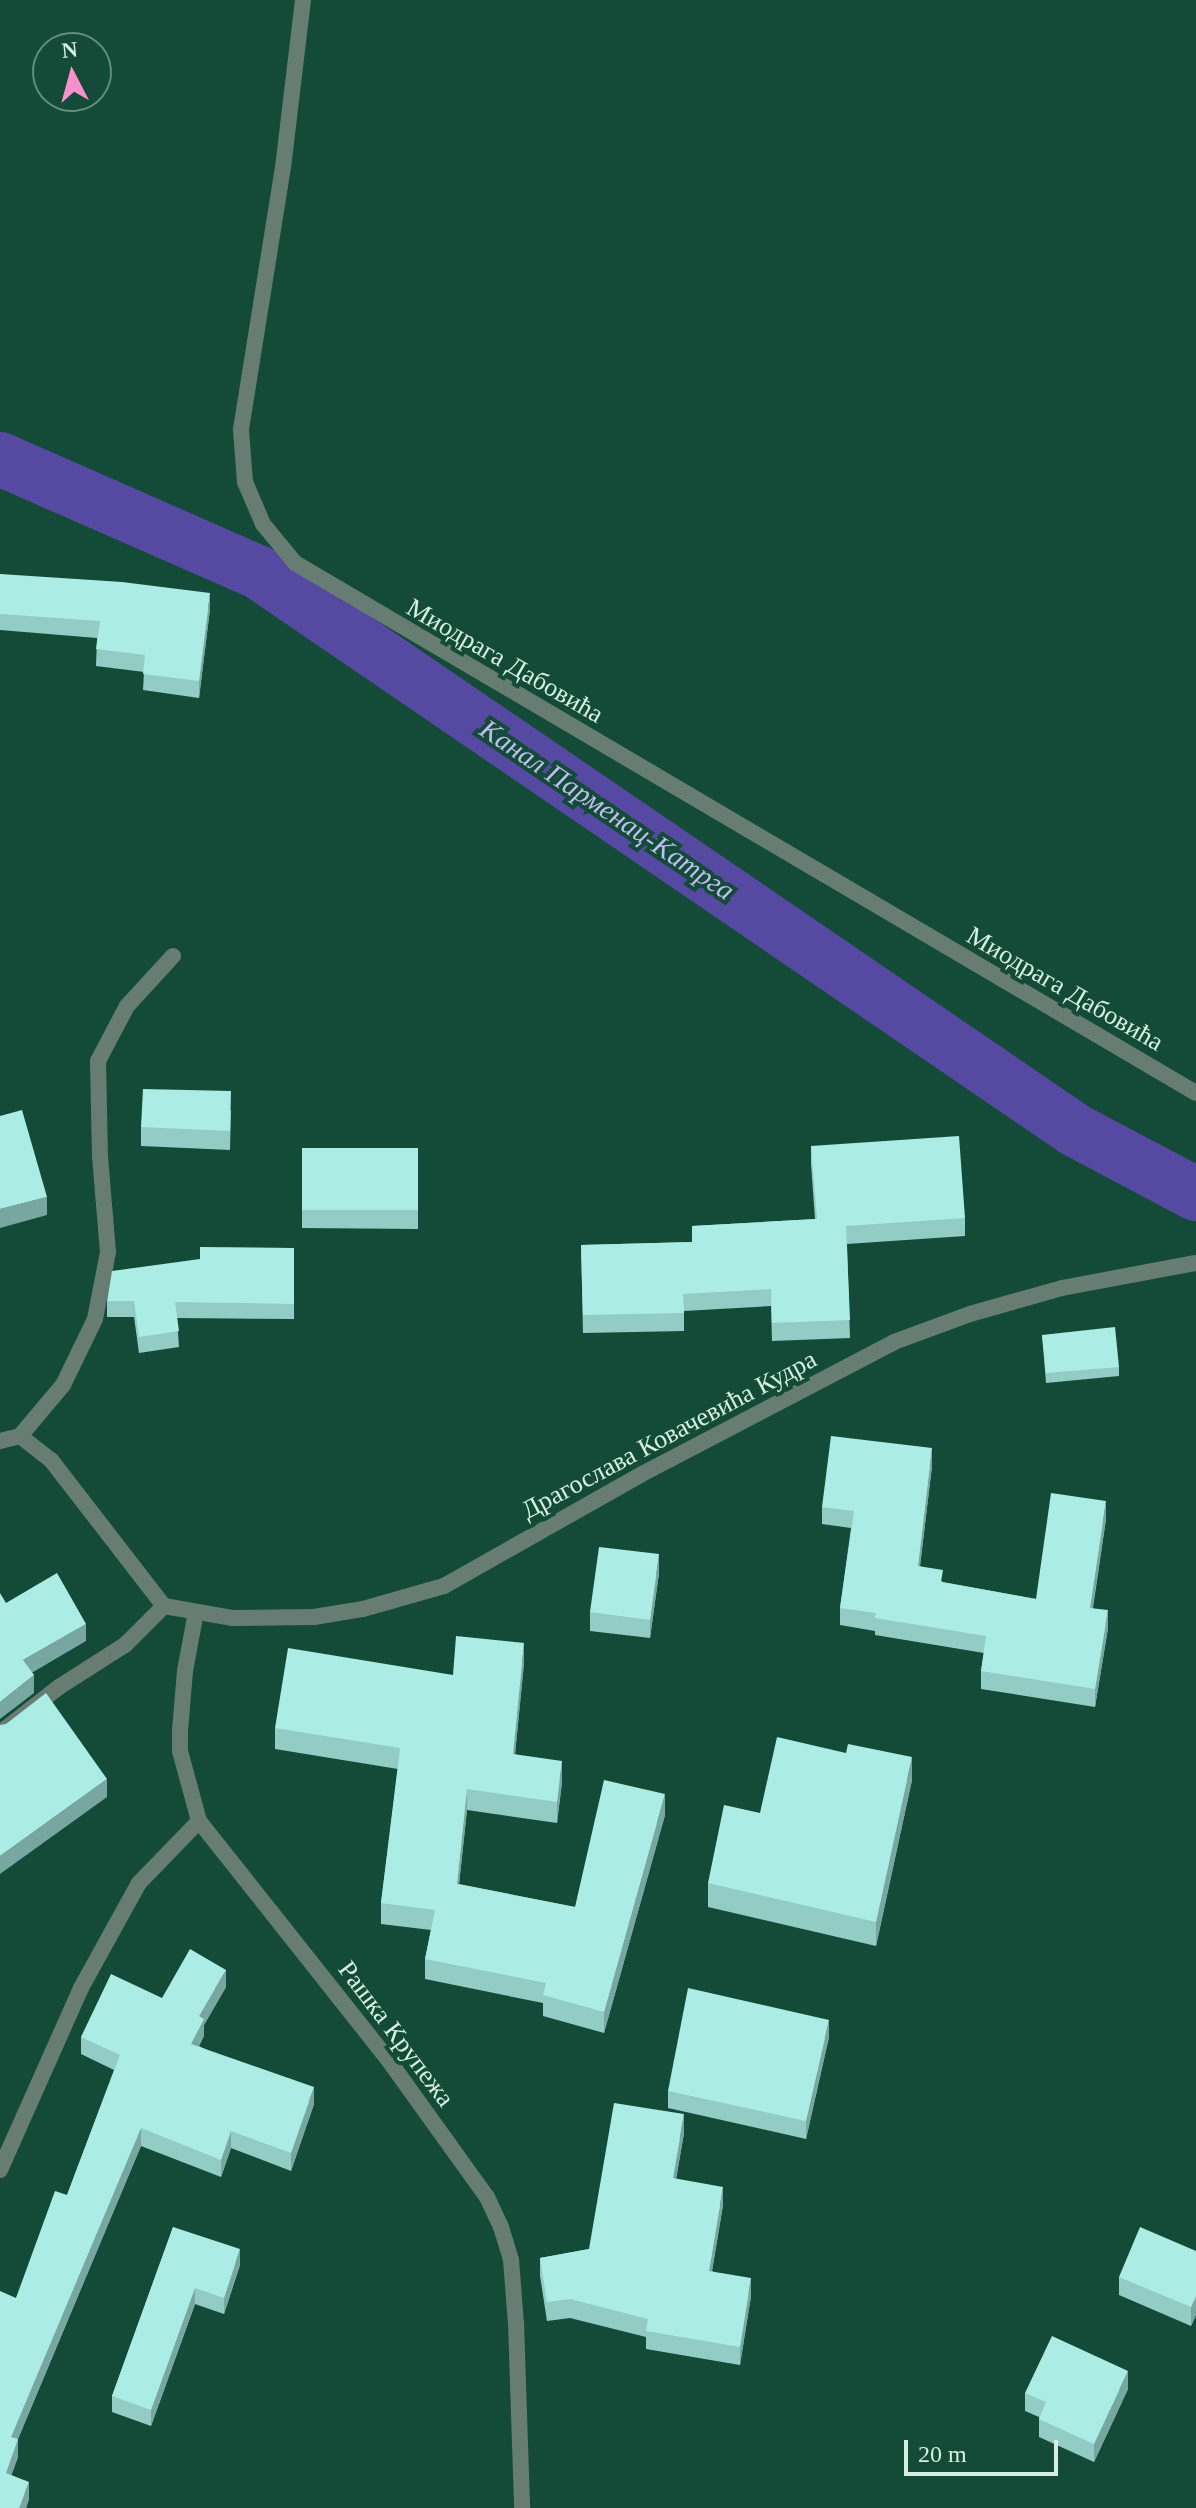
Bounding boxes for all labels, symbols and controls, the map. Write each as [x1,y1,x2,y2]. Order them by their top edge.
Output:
north arrow [32,32,112,112]
text: N [60,36,79,63]
street label: Миодрага Дабовића [401,592,609,730]
water label: Канал Парменац-Катрга [473,712,741,908]
street label: Миодрага Дабовића [961,920,1169,1058]
street label: Драгослава Ковачевића Кудра [516,1344,822,1526]
street label: Рашка Крупежа [331,1955,461,2113]
scale bar [908,2424,1062,2474]
text: 20 m [918,2441,967,2467]

